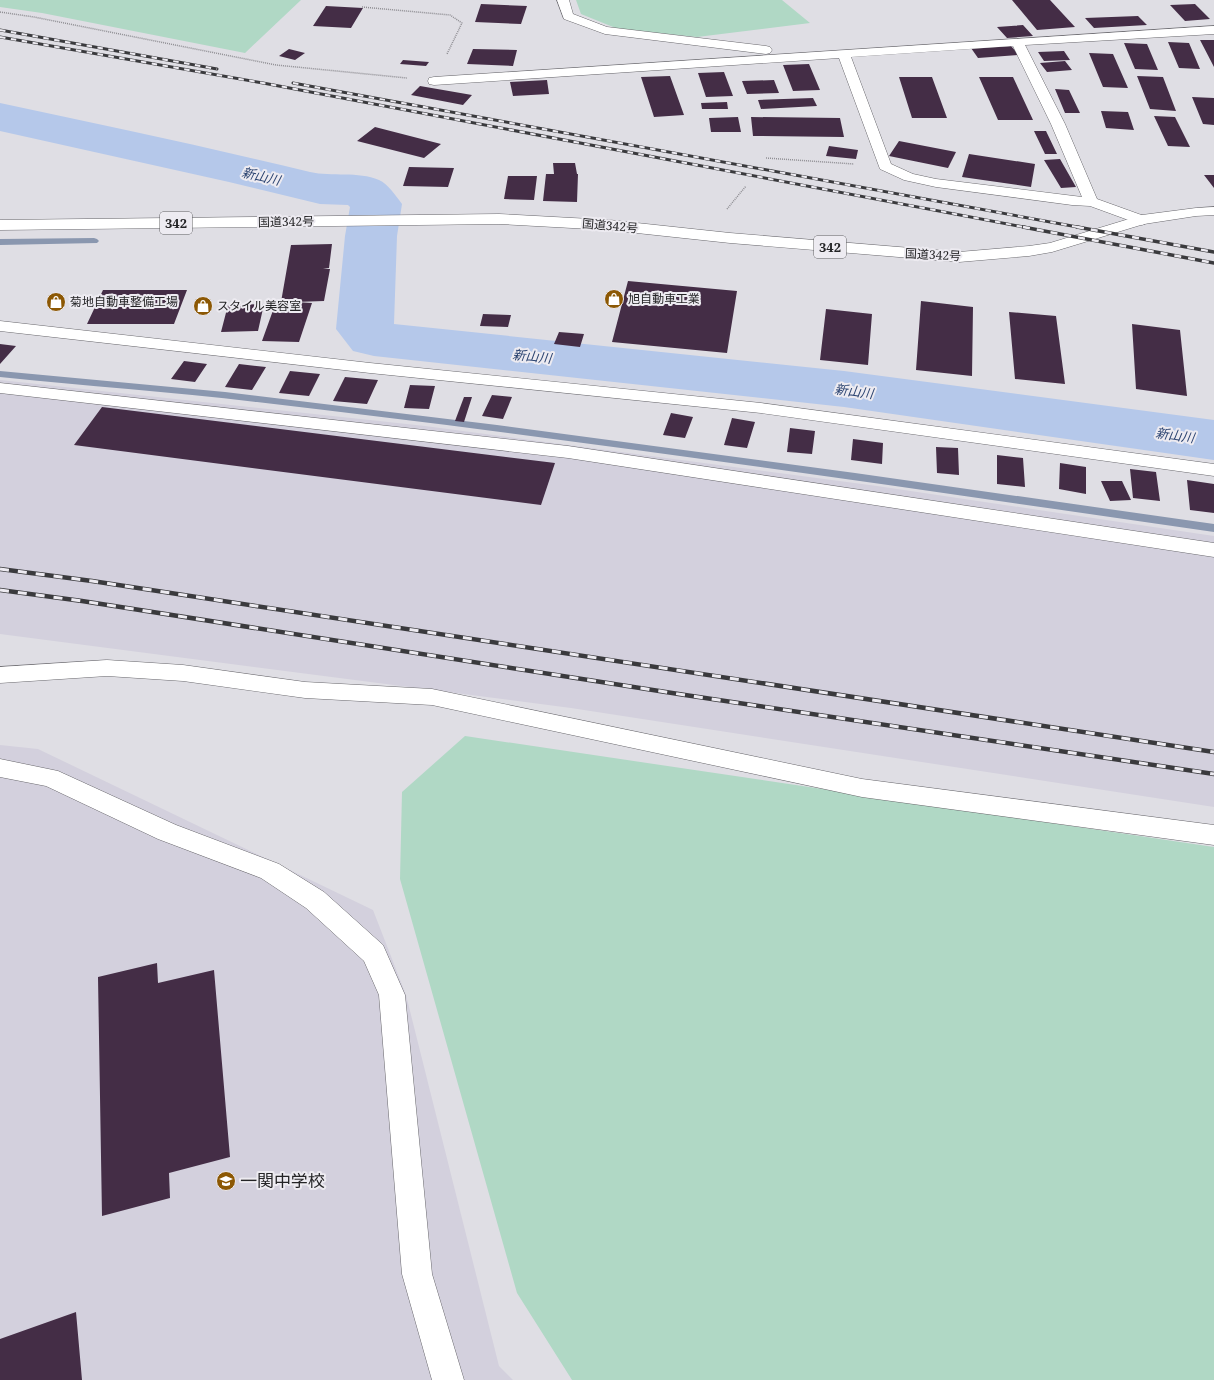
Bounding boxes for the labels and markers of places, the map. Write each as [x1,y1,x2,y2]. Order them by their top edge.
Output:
shop icon: 旭自動車工業 [603,288,625,310]
place label: 旭自動車工業 [628,290,700,307]
shop icon: 菊地自動車整備工場 [45,291,67,313]
place label: 菊地自動車整備工場 [70,293,178,310]
shop icon: スタイル美容室 [192,295,214,317]
place label: スタイル美容室 [217,297,301,314]
place label: 一関中学校 [240,1169,325,1192]
school or university icon: 一関中学校 [215,1170,237,1192]

